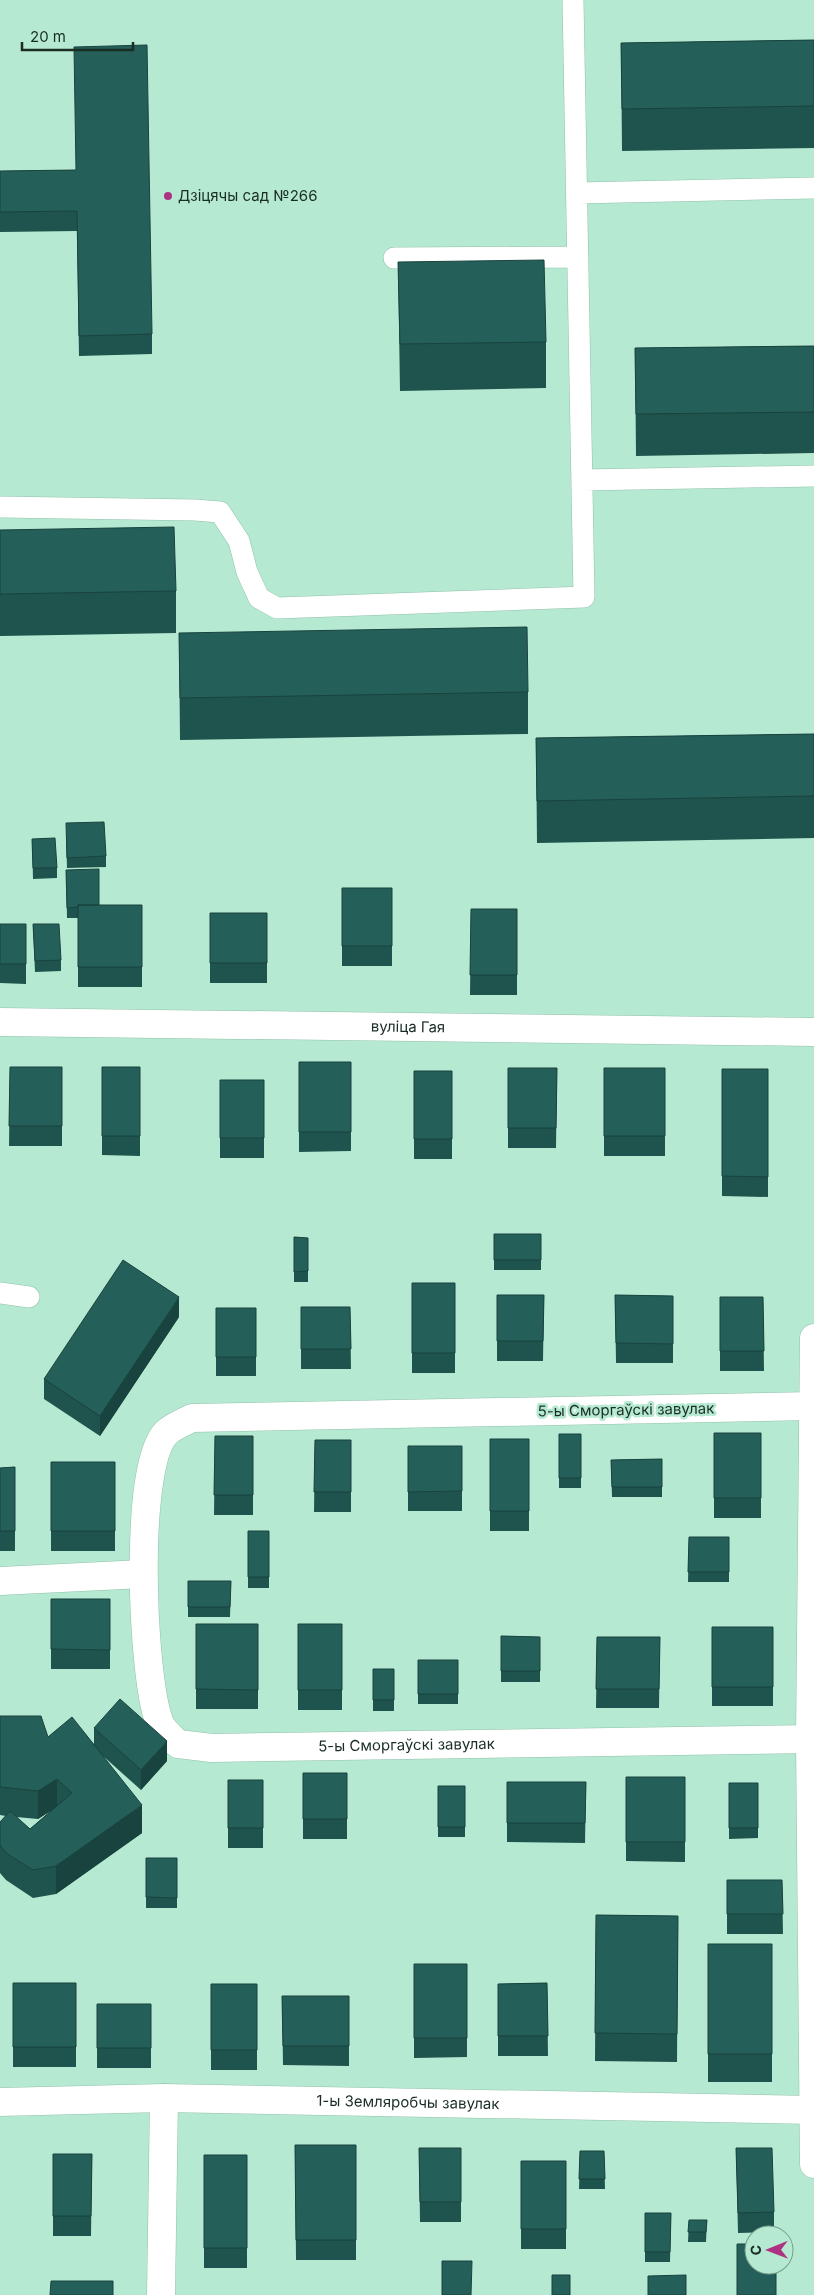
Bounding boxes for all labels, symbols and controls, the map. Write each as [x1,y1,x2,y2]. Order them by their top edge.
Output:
scale bar [22,20,134,52]
text: 20 m [30,27,66,46]
place label: Дзіцячы сад №266 [178,186,317,205]
marker: Дзіцячы сад №266 [162,190,174,202]
street label: вуліца Гая [371,1017,445,1036]
street label: 5-ы Сморгаўскі завулак [538,1398,714,1421]
street label: 5-ы Сморгаўскі завулак [318,1734,495,1755]
street label: 1-ы Земляробчы завулак [316,2091,500,2113]
north arrow [744,2225,794,2275]
text: С [747,2245,764,2256]

